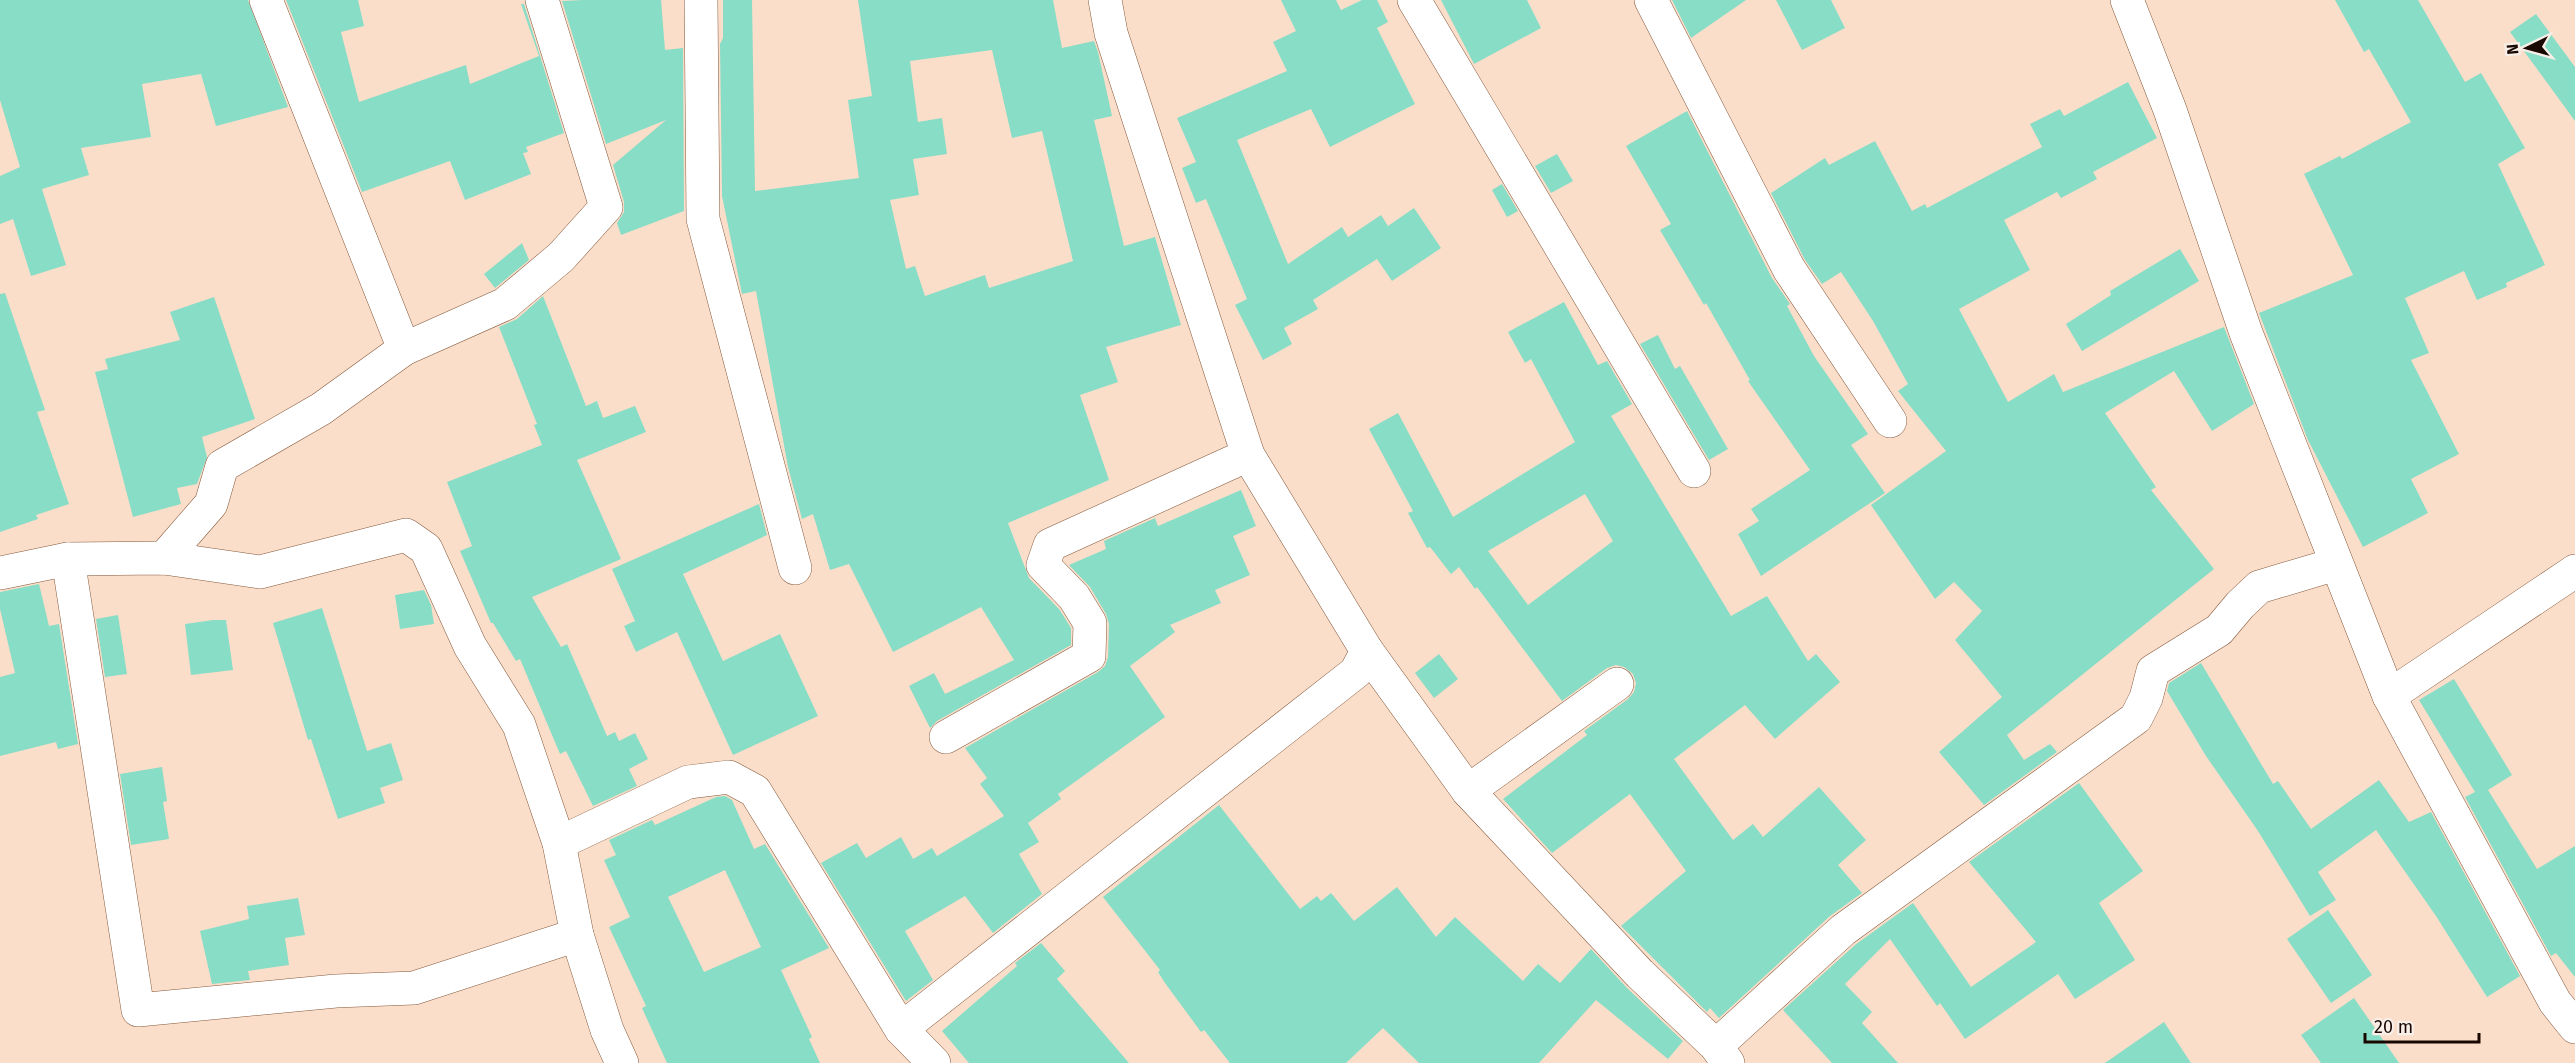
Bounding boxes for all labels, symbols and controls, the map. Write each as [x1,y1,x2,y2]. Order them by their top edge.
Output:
north arrow [2497,18,2557,78]
text: N [2503,43,2522,55]
scale bar [2365,1006,2479,1044]
text: 20 m [2374,1016,2413,1038]

